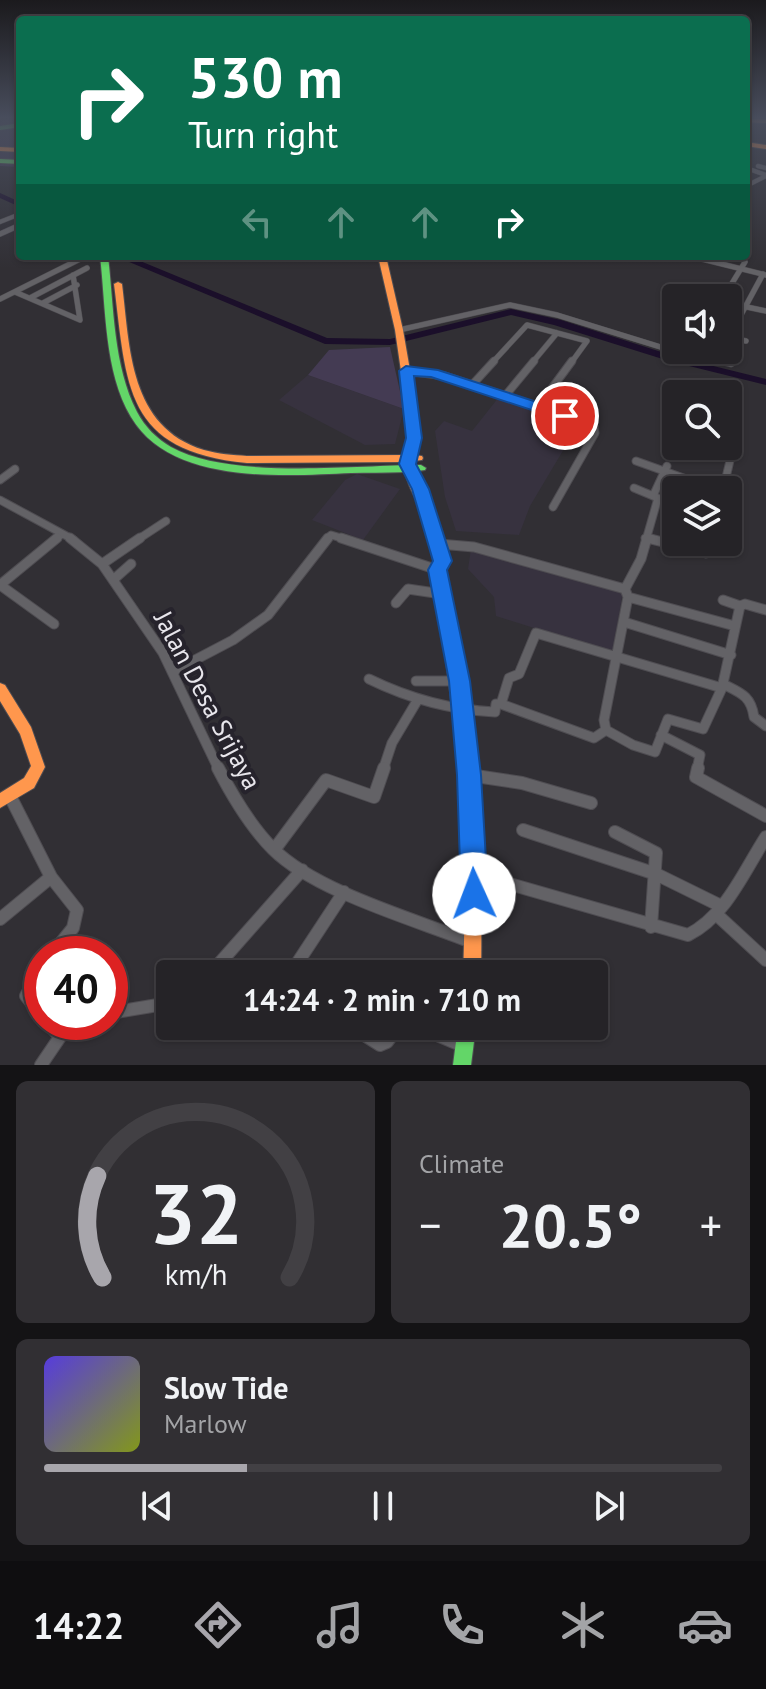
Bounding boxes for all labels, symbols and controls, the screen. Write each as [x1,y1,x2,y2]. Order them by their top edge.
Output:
text: 530 m [188,41,343,113]
icon: right [56,48,160,152]
text: Turn right [188,111,338,158]
icon: left [235,200,279,244]
icon: ahead [319,200,363,244]
icon: ahead [403,200,447,244]
icon: right [487,200,531,244]
map controls [662,284,742,556]
button: sound [662,284,742,364]
button: search [662,380,742,460]
pin [531,382,599,450]
icon: arrive [543,394,587,438]
button: layers [662,476,742,556]
street label: Jalan Desa Srijaya [147,604,269,795]
position arrow [432,852,516,936]
speed limit sign: 40 [24,936,128,1040]
text: 14:24 · 2 min · 710 m [243,980,521,1019]
text: Climate [419,1147,504,1180]
text: 32 [148,1159,243,1267]
text: 20.5° [499,1186,642,1264]
text: − [419,1196,441,1253]
text: + [700,1196,722,1253]
text: km/h [164,1256,227,1293]
text: Slow Tide [164,1368,289,1407]
text: Marlow [164,1407,247,1440]
icon: previous [135,1484,179,1528]
icon: pause [361,1484,405,1528]
icon: next [587,1484,631,1528]
icon: directions [190,1597,246,1653]
icon: music [312,1597,368,1653]
icon: phone [434,1597,490,1653]
icon: climate [555,1597,611,1653]
icon: car [677,1597,733,1653]
text: 14:22 [33,1602,124,1649]

